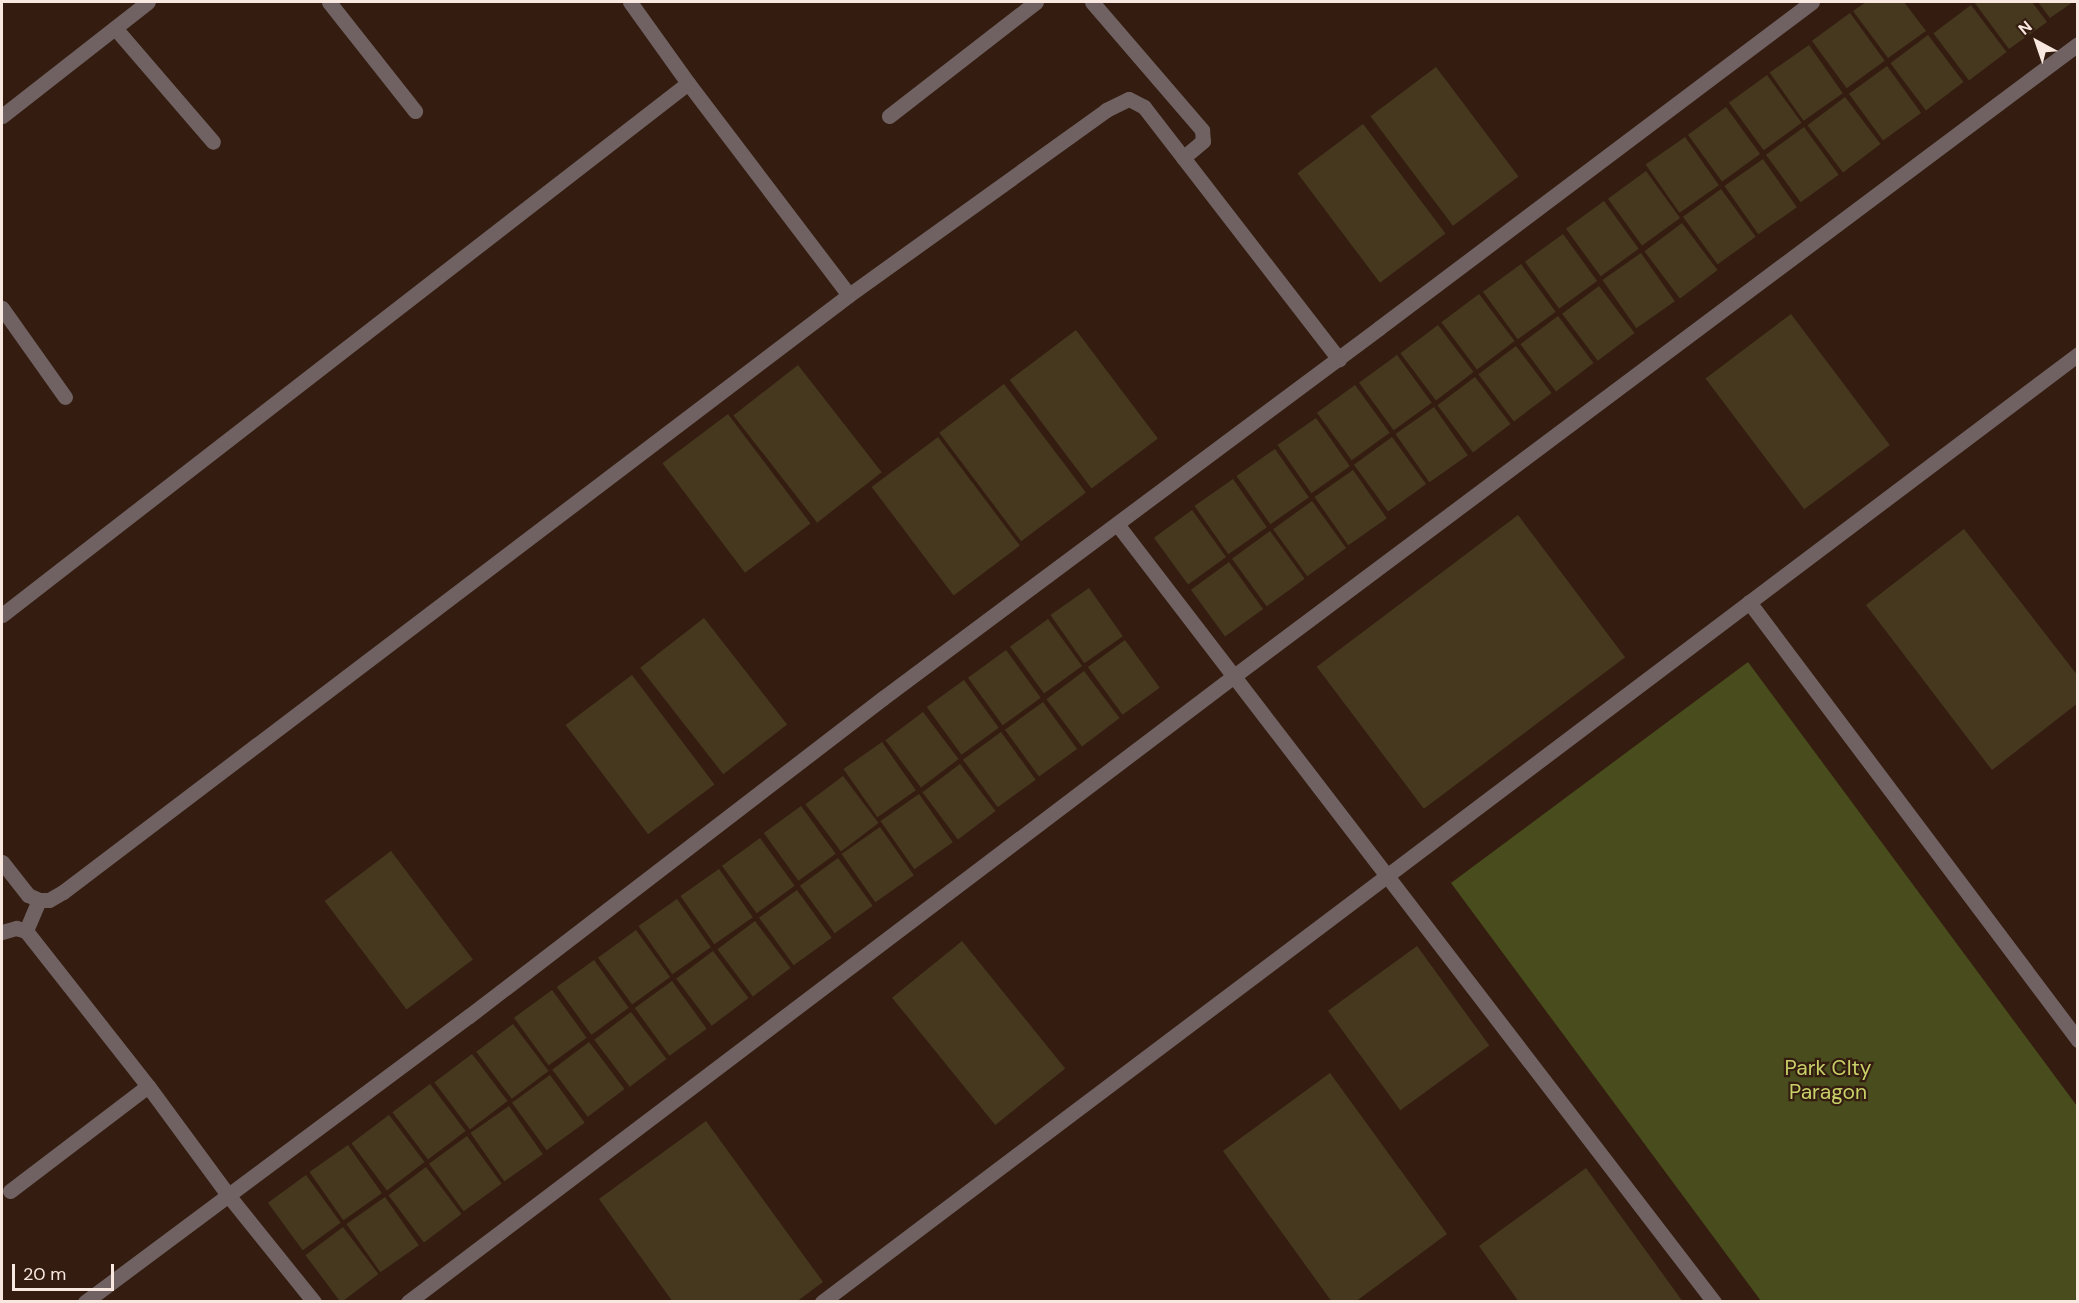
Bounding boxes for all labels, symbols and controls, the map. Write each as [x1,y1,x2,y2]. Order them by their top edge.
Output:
north arrow [2007,12,2067,72]
text: N [2014,16,2036,40]
park label: Park CIty Paragon [1785,1055,1871,1105]
scale bar [15,1252,117,1290]
text: 20 m [23,1262,66,1286]

